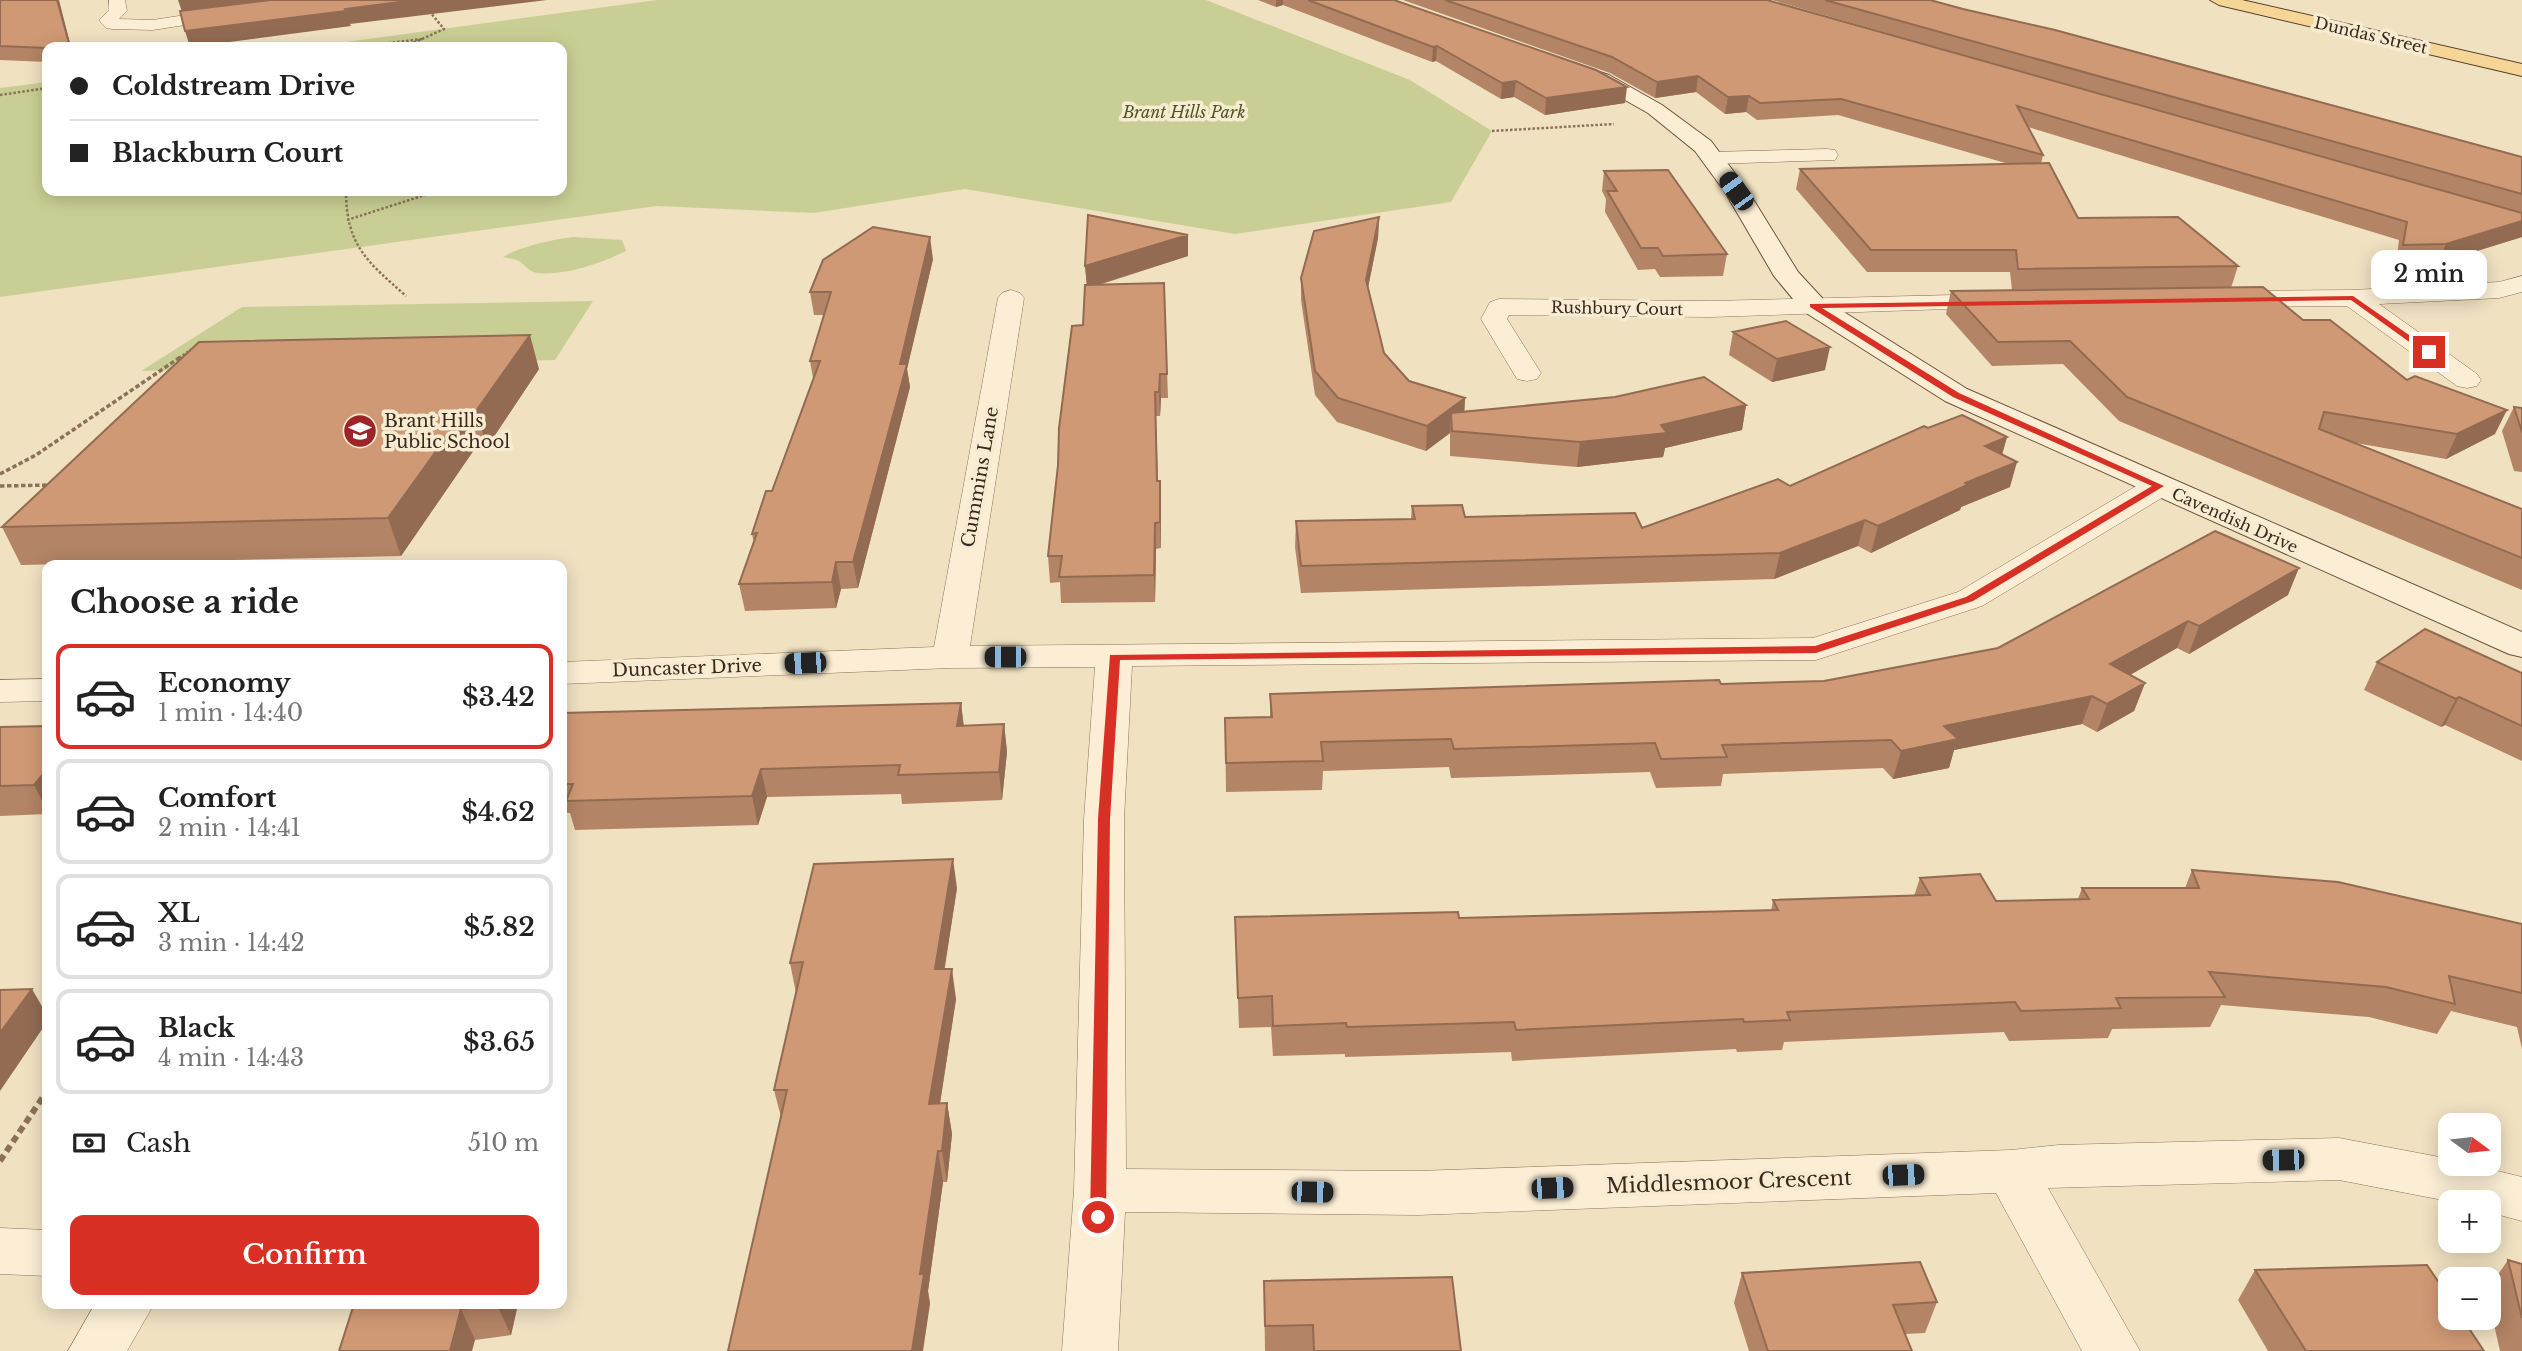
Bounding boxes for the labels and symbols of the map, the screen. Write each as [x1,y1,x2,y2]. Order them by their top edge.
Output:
street label: Dundas Street [2312,12,2430,58]
park label: Brant Hills Park [1122,102,1245,122]
car [1716,168,1757,214]
callout: 2 min [2371,250,2487,300]
street label: Rushbury Court [1551,297,1683,319]
route end [2413,336,2445,368]
street label: Cummins Lane [957,405,1003,549]
place label: Brant Hills Public School [384,410,510,453]
school or university icon: Brant Hills Public School [341,412,379,450]
street label: Cavendish Drive [2169,483,2301,557]
car [985,647,1027,668]
car [784,652,827,674]
street label: Duncaster Drive [612,654,762,682]
north arrow [2438,1113,2501,1176]
car [2262,1149,2305,1171]
car [1882,1164,1925,1186]
street label: Middlesmoor Crescent [1606,1165,1853,1199]
car [1531,1177,1574,1199]
car [1291,1181,1334,1203]
route start [1082,1201,1114,1233]

